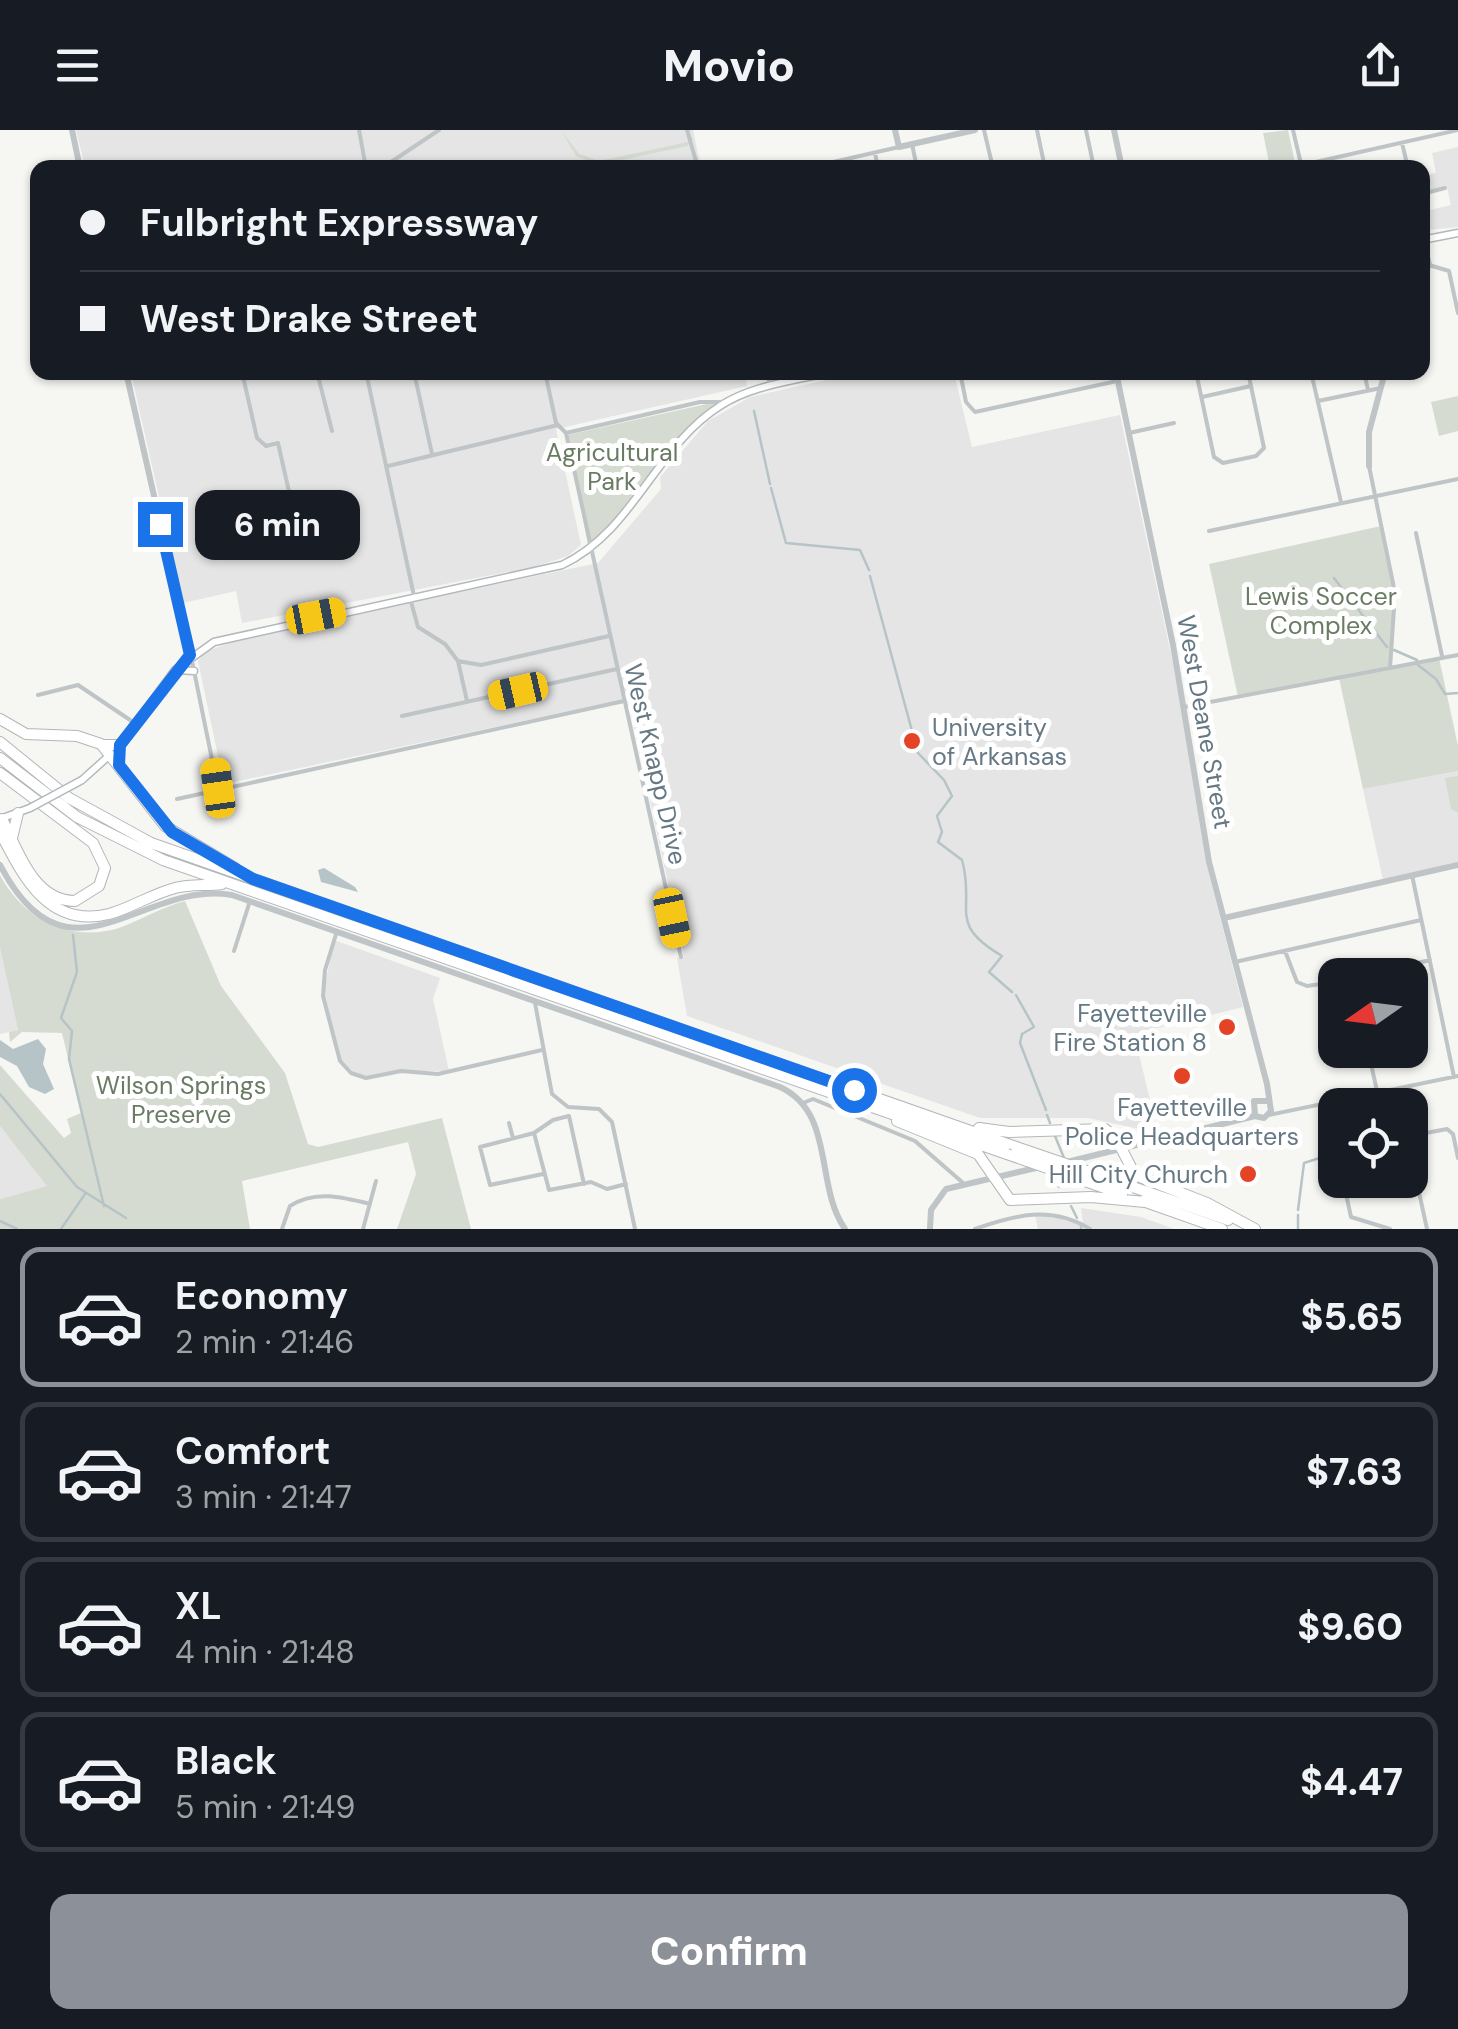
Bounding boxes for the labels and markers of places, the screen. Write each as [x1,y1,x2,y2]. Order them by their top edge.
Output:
place label: University of Arkansas [932,711,1067,773]
marker: University of Arkansas [901,730,923,752]
place label: Fayetteville Fire Station 8 [1054,997,1207,1059]
marker: Fayetteville Fire Station 8 [1216,1016,1238,1038]
marker: Fayetteville Police Headquarters [1171,1065,1193,1087]
place label: Fayetteville Police Headquarters [1065,1091,1299,1153]
place label: Hill City Church [1049,1158,1228,1191]
marker: Hill City Church [1237,1163,1259,1185]

